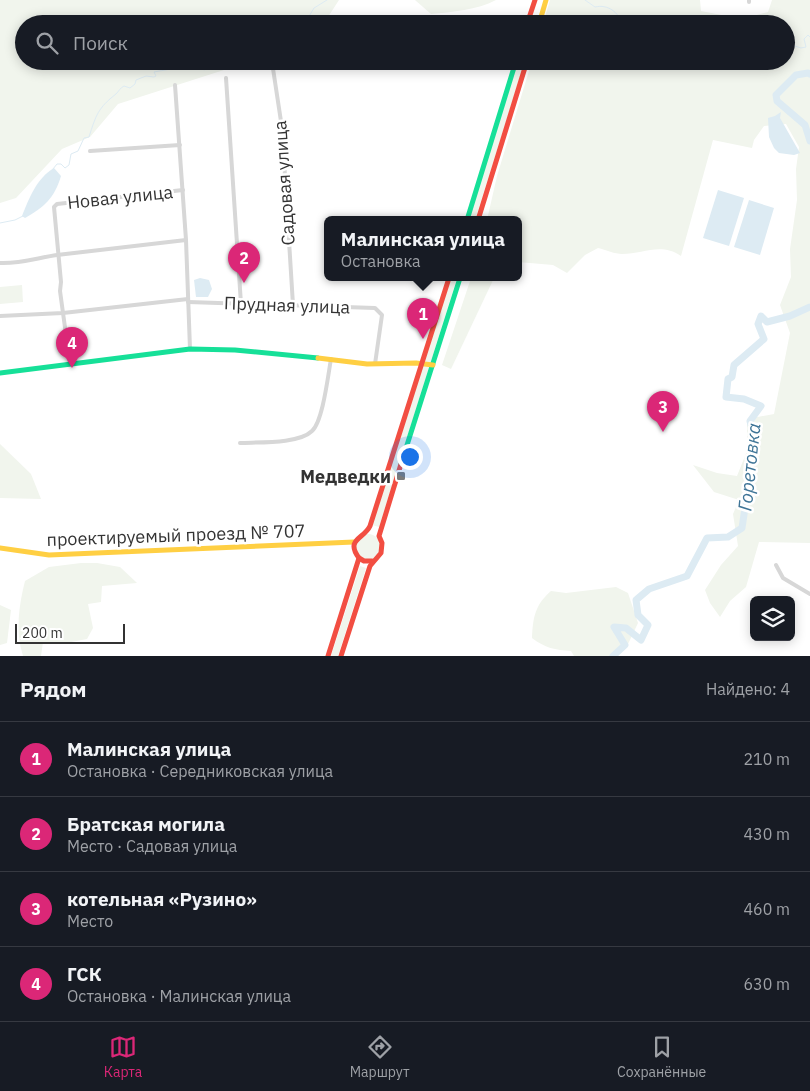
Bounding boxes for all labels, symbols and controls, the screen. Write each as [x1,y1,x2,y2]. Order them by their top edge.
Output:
search box [15,15,795,70]
icon: search [33,29,61,57]
text: Поиск [73,31,128,55]
street label: Садовая улица [268,119,300,246]
street label: Новая улица [66,180,174,214]
popup [324,216,522,281]
text: Малинская улица [341,227,505,251]
pin: 2 [228,242,260,283]
text: Остановка [341,251,421,271]
street label: Прудная улица [224,291,351,319]
pin: 1 [407,298,439,339]
pin: 4 [56,327,88,368]
pin: 3 [647,391,679,432]
water label: Горетовка [732,422,766,512]
your location [397,444,423,470]
place label: Медведки [300,465,391,488]
marker: Медведки [395,470,407,482]
street label: проектируемый проезд № 707 [46,519,306,551]
map controls [750,596,795,641]
button: layers [750,596,795,641]
scale bar [15,621,125,644]
text: 200 m [22,624,63,642]
text: Рядом [20,675,87,703]
text: Найдено: 4 [706,679,790,699]
text: Малинская улица [67,737,231,761]
text: 1 [31,749,41,769]
text: 210 m [743,749,790,769]
text: Остановка · Середниковская улица [67,761,333,781]
text: Братская могила [67,812,225,836]
text: 2 [31,824,41,844]
text: 430 m [743,824,790,844]
text: Место · Садовая улица [67,836,237,856]
text: котельная «Рузино» [67,887,257,911]
text: 3 [31,899,41,919]
text: 460 m [743,899,790,919]
text: Место [67,911,113,931]
text: ГСК [67,962,102,986]
text: 4 [31,974,41,994]
text: 630 m [743,974,790,994]
text: Остановка · Малинская улица [67,986,291,1006]
tab: Карта [104,1033,142,1081]
tab: Маршрут [350,1033,410,1081]
tab: Сохранённые [617,1033,706,1081]

